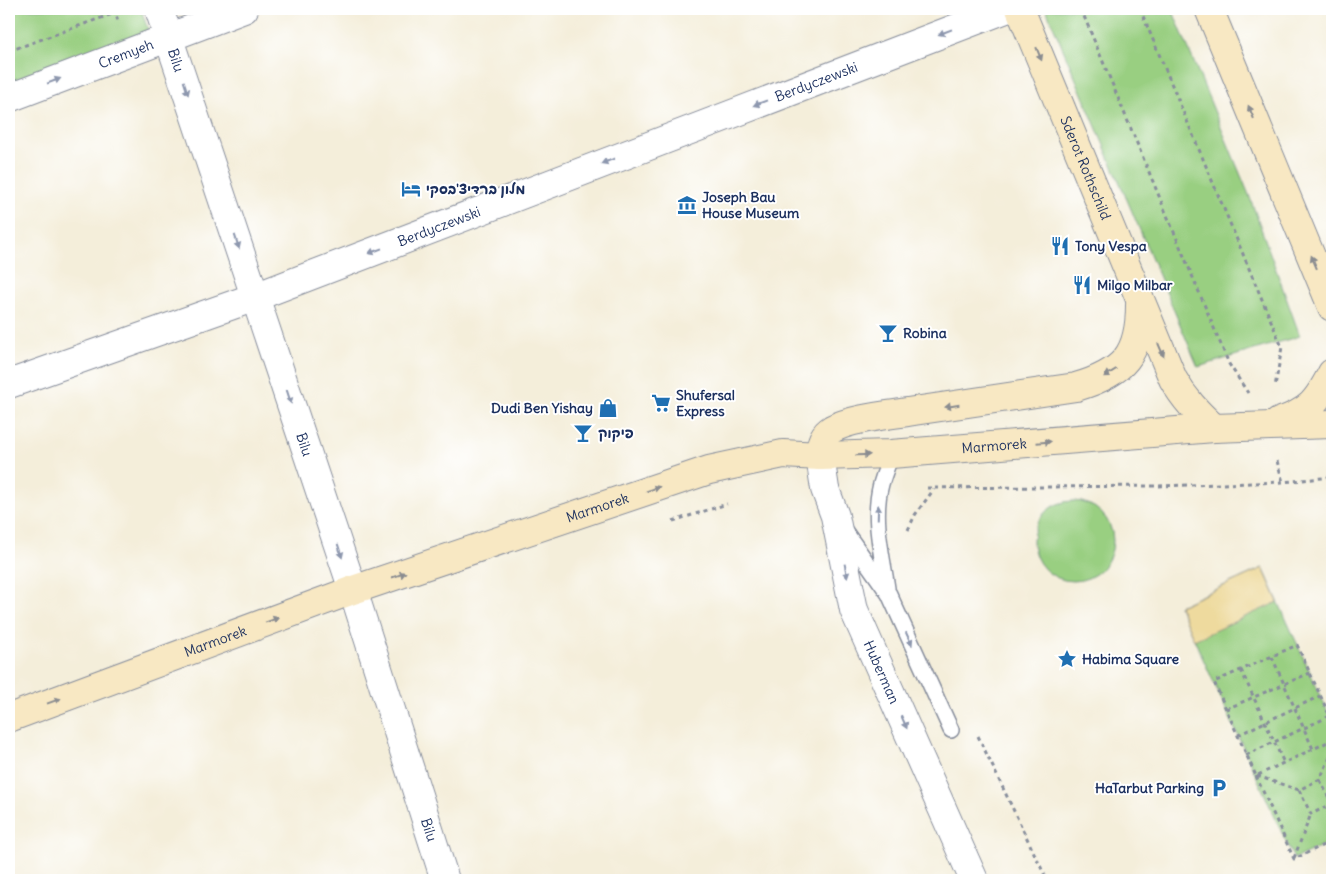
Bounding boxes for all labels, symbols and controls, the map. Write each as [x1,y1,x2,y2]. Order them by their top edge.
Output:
one-way arrow [937,29,952,36]
street label: Cremyeh [96,35,156,72]
street label: Bilu [164,46,188,74]
one-way arrow [1035,47,1043,62]
street label: Berdyczewski [772,58,860,106]
one-way arrow [47,77,62,84]
one-way arrow [183,81,190,96]
one-way arrow [752,99,767,107]
one-way arrow [1247,105,1255,119]
street label: Sderot Rothschild [1056,113,1115,222]
one-way arrow [601,158,616,165]
hotel icon: מלון ברדיצ'בסקי [400,178,422,200]
place label: מלון ברדיצ'בסקי [426,180,525,198]
place label: Joseph Bau House Museum [702,188,800,222]
museum icon: Joseph Bau House Museum [676,194,698,216]
street label: Berdyczewski [395,202,483,250]
one-way arrow [234,235,241,250]
restaurant icon: Tony Vespa [1049,235,1071,257]
place label: Tony Vespa [1075,237,1147,255]
one-way arrow [367,247,382,255]
one-way arrow [1309,255,1317,269]
restaurant icon: Milgo Milbar [1071,274,1093,296]
place label: Milgo Milbar [1097,276,1173,294]
bar icon: Robina [877,322,899,344]
place label: Robina [903,324,947,342]
one-way arrow [1157,343,1165,357]
one-way arrow [1103,368,1116,378]
place label: Shufersal Express [676,386,735,420]
one-way arrow [285,389,293,404]
supermarket icon: Shufersal Express [650,392,672,414]
shop icon: Dudi Ben Yishay [597,397,619,419]
place label: Dudi Ben Yishay [491,399,593,417]
one-way arrow [943,402,959,410]
bar icon: פיקוק [572,422,594,444]
place label: פיקוק [598,424,634,442]
street label: Bilu [292,430,317,458]
street label: Marmorek [961,434,1027,457]
one-way arrow [1036,438,1052,446]
one-way arrow [855,451,871,459]
one-way arrow [645,485,660,492]
street label: Marmorek [564,489,631,527]
one-way arrow [874,503,882,519]
one-way arrow [337,543,344,558]
one-way arrow [842,564,850,579]
one-way arrow [392,571,407,578]
one-way arrow [265,616,280,623]
street label: Marmorek [182,621,249,661]
one-way arrow [905,632,913,646]
street label: Huberman [860,638,904,707]
place icon: Habima Square [1056,648,1078,670]
place label: Habima Square [1082,650,1179,668]
one-way arrow [47,697,62,704]
one-way arrow [900,715,908,729]
parking icon: HaTarbut Parking [1208,777,1230,799]
place label: HaTarbut Parking [1095,779,1204,797]
street label: Bilu [417,816,441,844]

